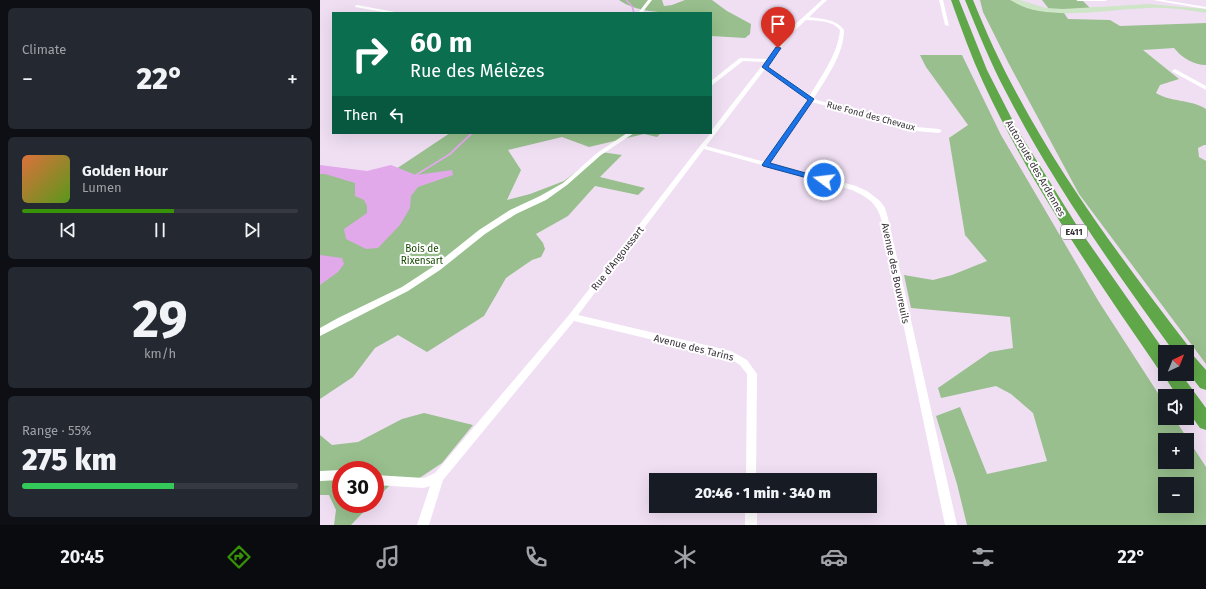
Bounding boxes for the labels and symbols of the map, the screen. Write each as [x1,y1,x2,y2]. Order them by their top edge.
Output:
pin [761,7.0,795,48]
street label: Rue Fond des Chevaux [826,99,917,133]
street label: Autoroute des Ardennes [1003,118,1068,219]
position arrow [803,159,845,201]
street label: Avenue des Bouvreuils [878,222,912,325]
street label: Rue d'Angoussart [589,224,647,293]
road number: E411 [1061,225,1087,239]
park label: Bois de Rixensart [401,243,444,267]
street label: Avenue des Tarins [653,332,735,364]
north arrow [1158,345,1194,381]
speed limit sign: 30 [332,461,384,513]

